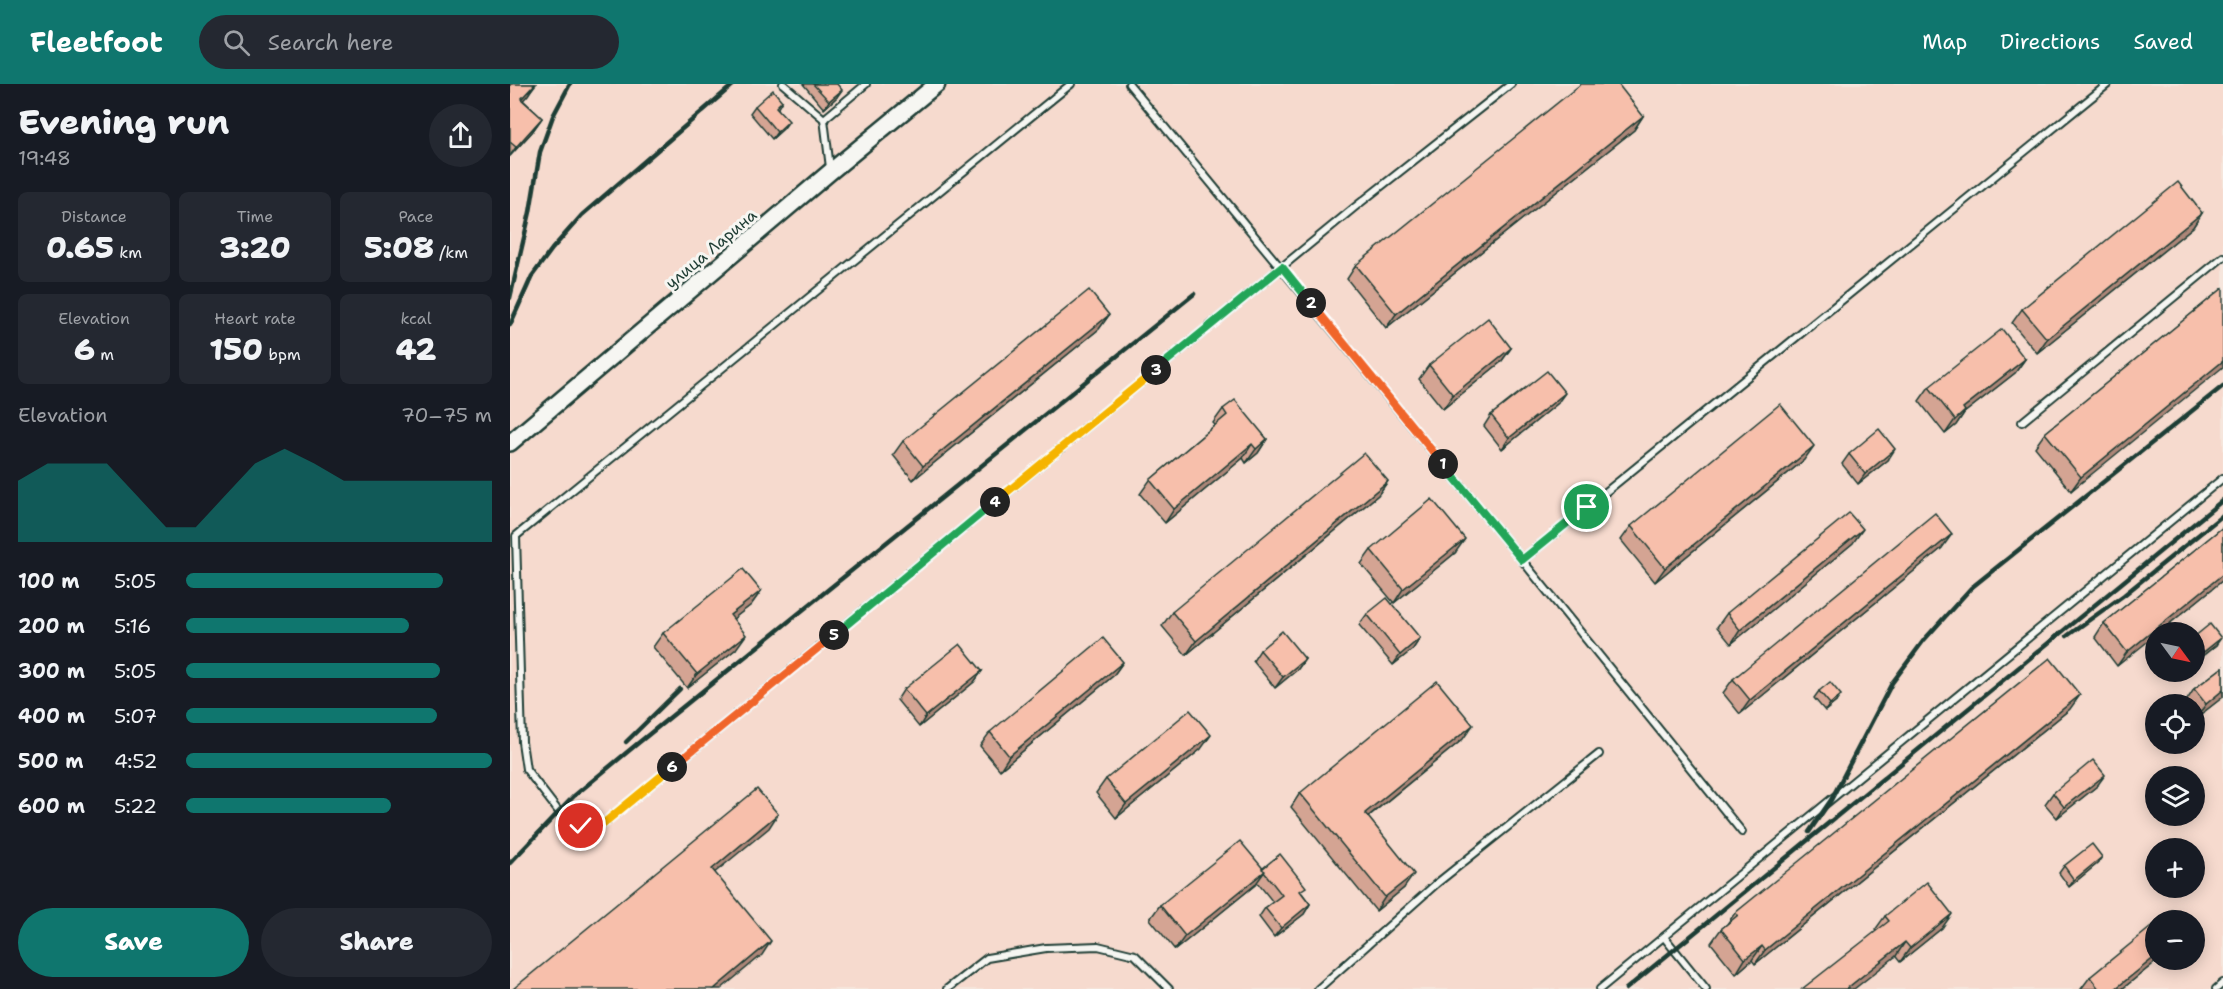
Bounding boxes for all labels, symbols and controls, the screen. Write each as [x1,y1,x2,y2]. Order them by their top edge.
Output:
search box [199,15,619,69]
text: Fleetfoot [30,23,163,61]
icon: search [220,26,253,59]
text: Search here [268,28,393,57]
text: Map [1922,28,1967,56]
text: Directions [2000,28,2100,56]
text: Saved [2133,28,2193,56]
text: Evening run [18,100,229,145]
button: share [429,104,492,167]
text: 19:48 [18,145,71,171]
street label: улица Ларина [661,205,761,293]
text: Distance [61,206,127,227]
text: Time [237,206,273,227]
text: Pace [398,206,434,227]
text: 0.65 [46,227,114,268]
text: 3:20 [219,227,291,268]
text: 5:08 [364,227,434,268]
text: km [114,242,142,263]
text: /km [434,242,468,263]
pin: 2 [1296,288,1326,318]
text: 2 [1305,292,1317,313]
text: Elevation [58,308,130,329]
text: Heart rate [214,308,296,329]
text: kcal [400,308,432,329]
text: 6 [74,329,95,370]
text: 150 [209,329,263,370]
text: 42 [396,329,436,370]
text: m [95,344,114,365]
text: bpm [263,344,301,365]
pin: 3 [1141,355,1171,385]
text: 3 [1150,359,1162,380]
text: Elevation [18,402,108,428]
text: 70–75 m [401,402,492,428]
pin: 1 [1428,449,1458,479]
text: 1 [1439,453,1447,474]
pin [1561,481,1612,532]
pin: 4 [980,487,1010,517]
icon: arrive [1570,490,1603,523]
text: 4 [989,491,1001,512]
text: 100 m [18,568,80,594]
text: 5:05 [114,568,156,594]
text: 200 m [18,613,85,639]
text: 5:16 [114,613,151,639]
pin: 5 [819,620,849,650]
north arrow [2145,622,2205,682]
map controls [2145,622,2205,970]
text: 5 [829,624,839,645]
text: 300 m [18,658,85,684]
text: 5:05 [114,658,156,684]
button: locate [2145,694,2205,754]
text: 400 m [18,703,85,729]
text: 5:07 [114,703,157,729]
text: 500 m [18,748,84,774]
text: 4:52 [114,748,157,774]
pin: 6 [657,752,687,782]
text: 6 [666,756,678,777]
button: layers [2145,766,2205,826]
text: 600 m [18,793,85,819]
text: 5:22 [114,793,157,819]
pin [555,800,606,851]
icon: check [564,809,597,842]
button: + [2145,838,2205,898]
button: Save [18,908,249,977]
button: Share [261,908,492,977]
button: − [2145,910,2205,970]

